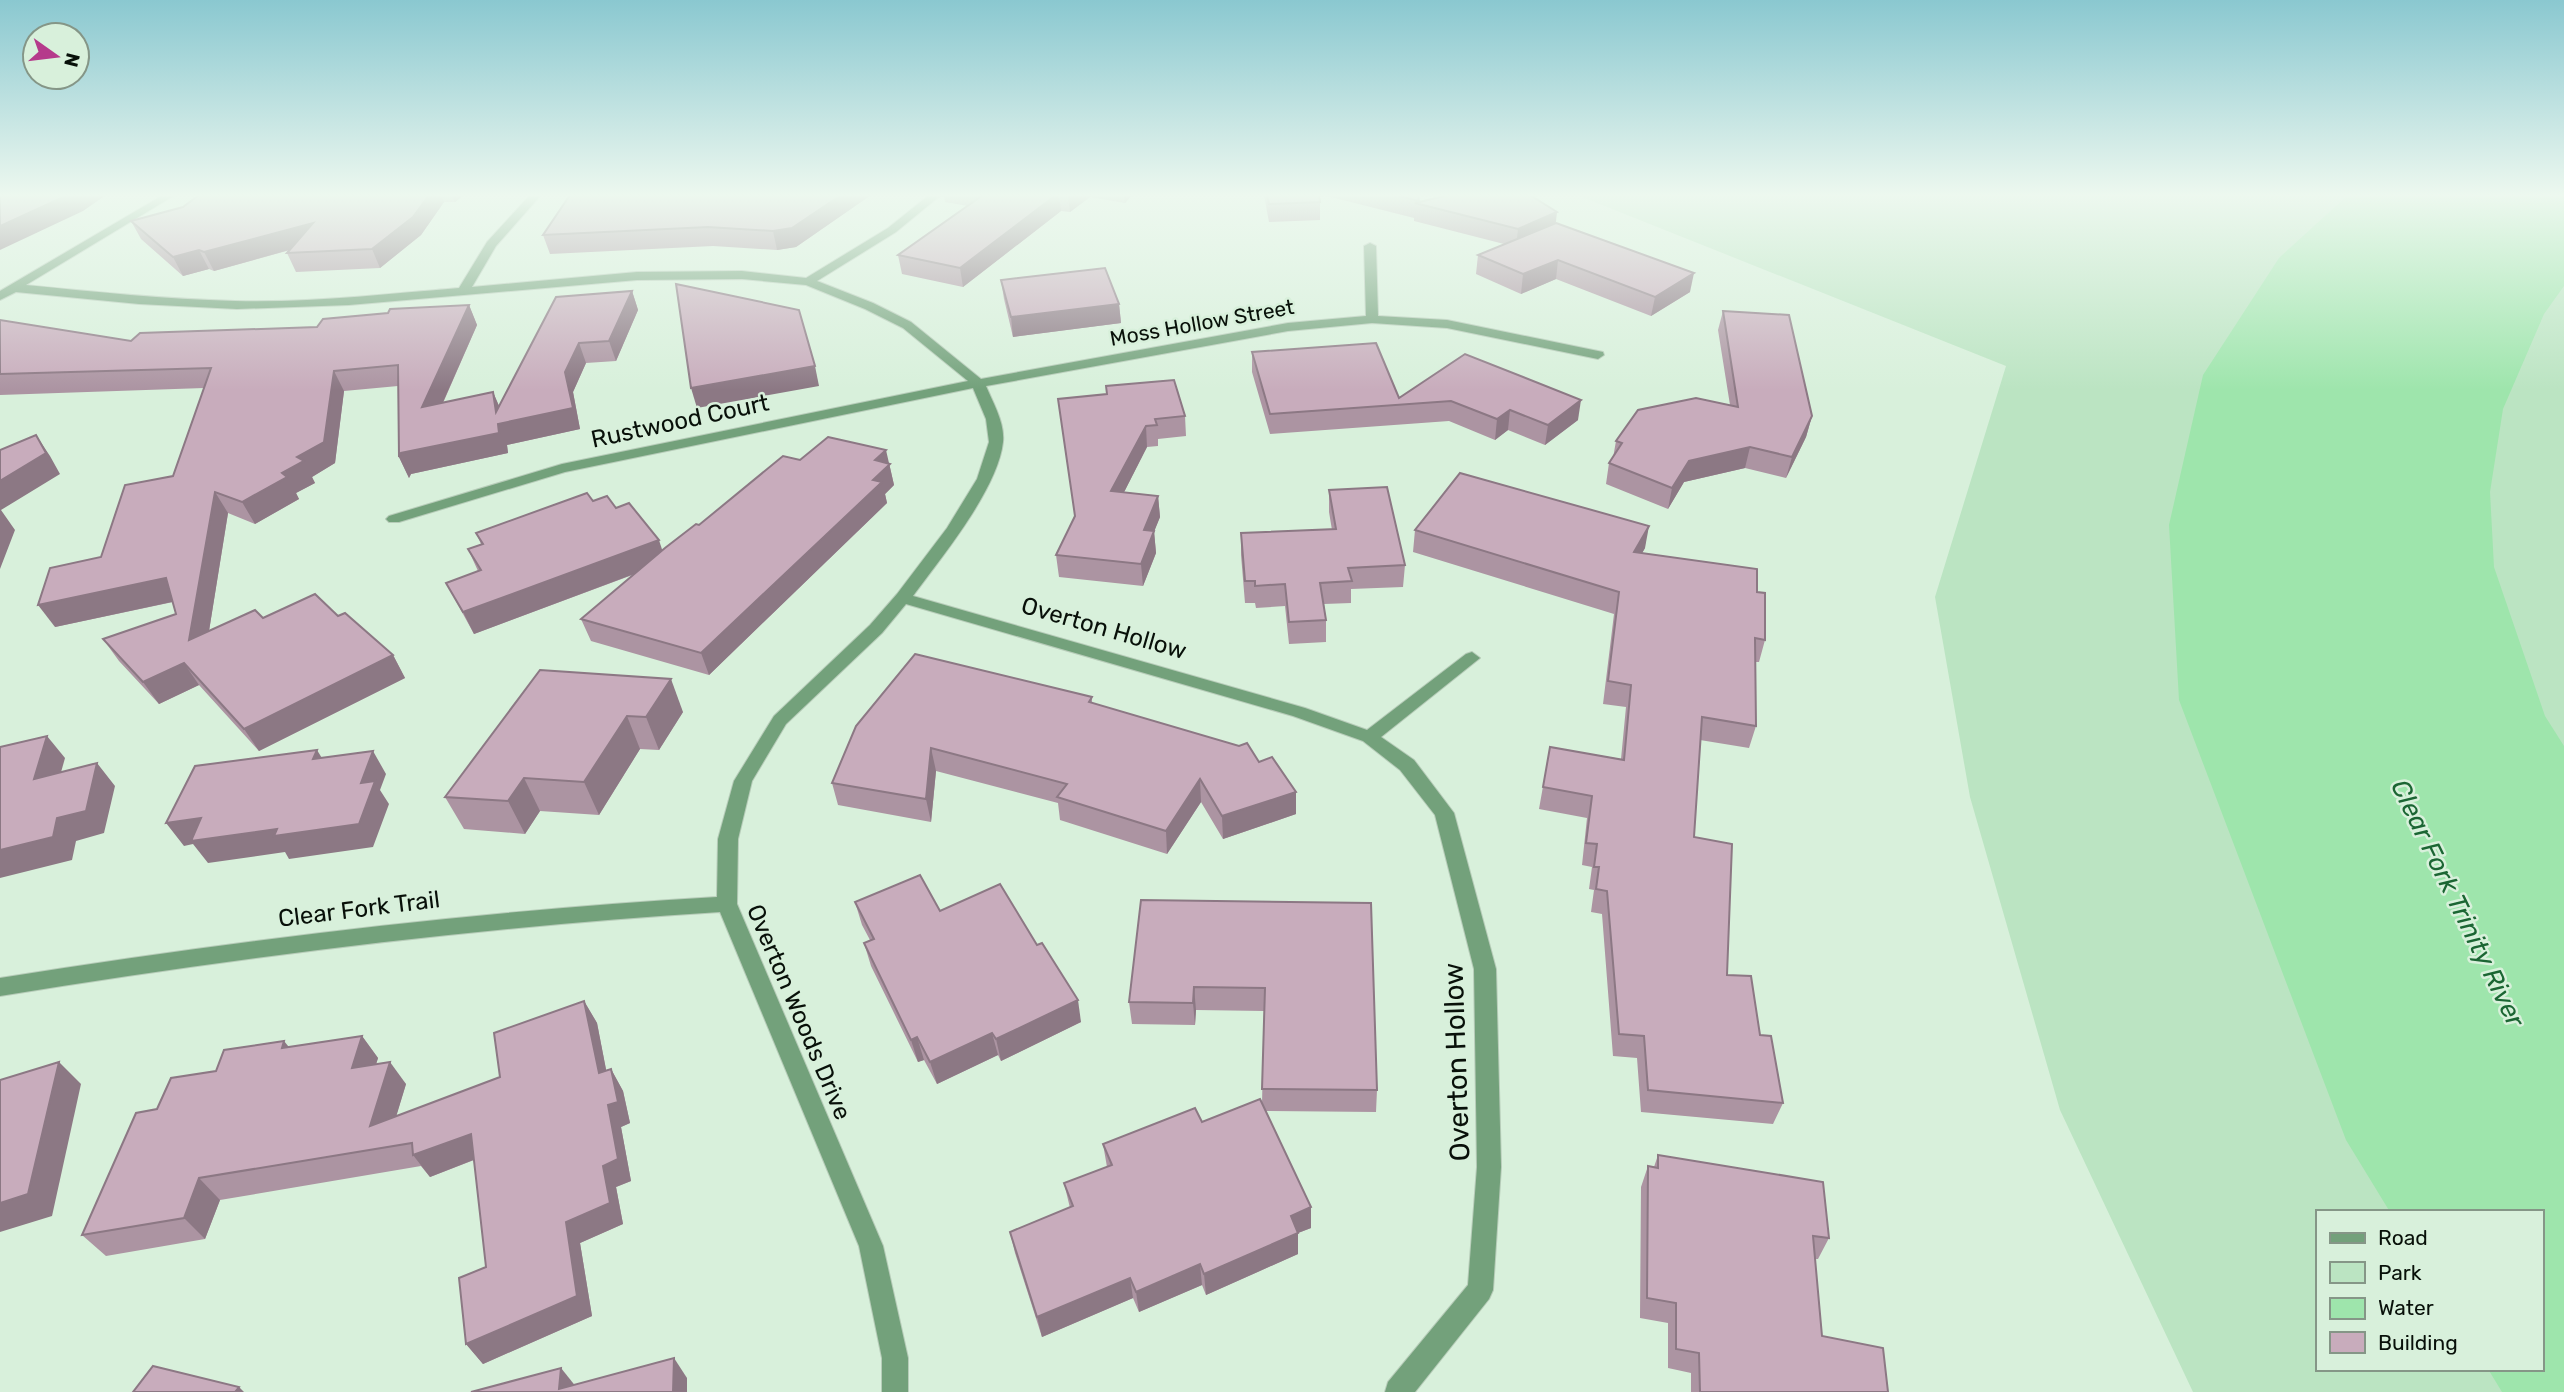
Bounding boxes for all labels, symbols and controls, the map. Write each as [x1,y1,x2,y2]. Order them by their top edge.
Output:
north arrow [21,21,91,91]
text: N [59,51,85,69]
street label: Moss Hollow Street [1108,294,1296,351]
street label: Rustwood Court [589,388,771,454]
street label: Overton Hollow [1018,591,1190,665]
water label: Clear Fork Trinity River [2384,774,2531,1033]
street label: Clear Fork Trail [277,885,441,933]
street label: Overton Woods Drive [741,900,857,1124]
street label: Overton Hollow [1437,962,1476,1162]
legend [2316,1210,2543,1371]
text: Road [2378,1225,2428,1250]
text: Park [2378,1260,2422,1285]
text: Water [2378,1295,2434,1320]
text: Building [2378,1330,2458,1355]

